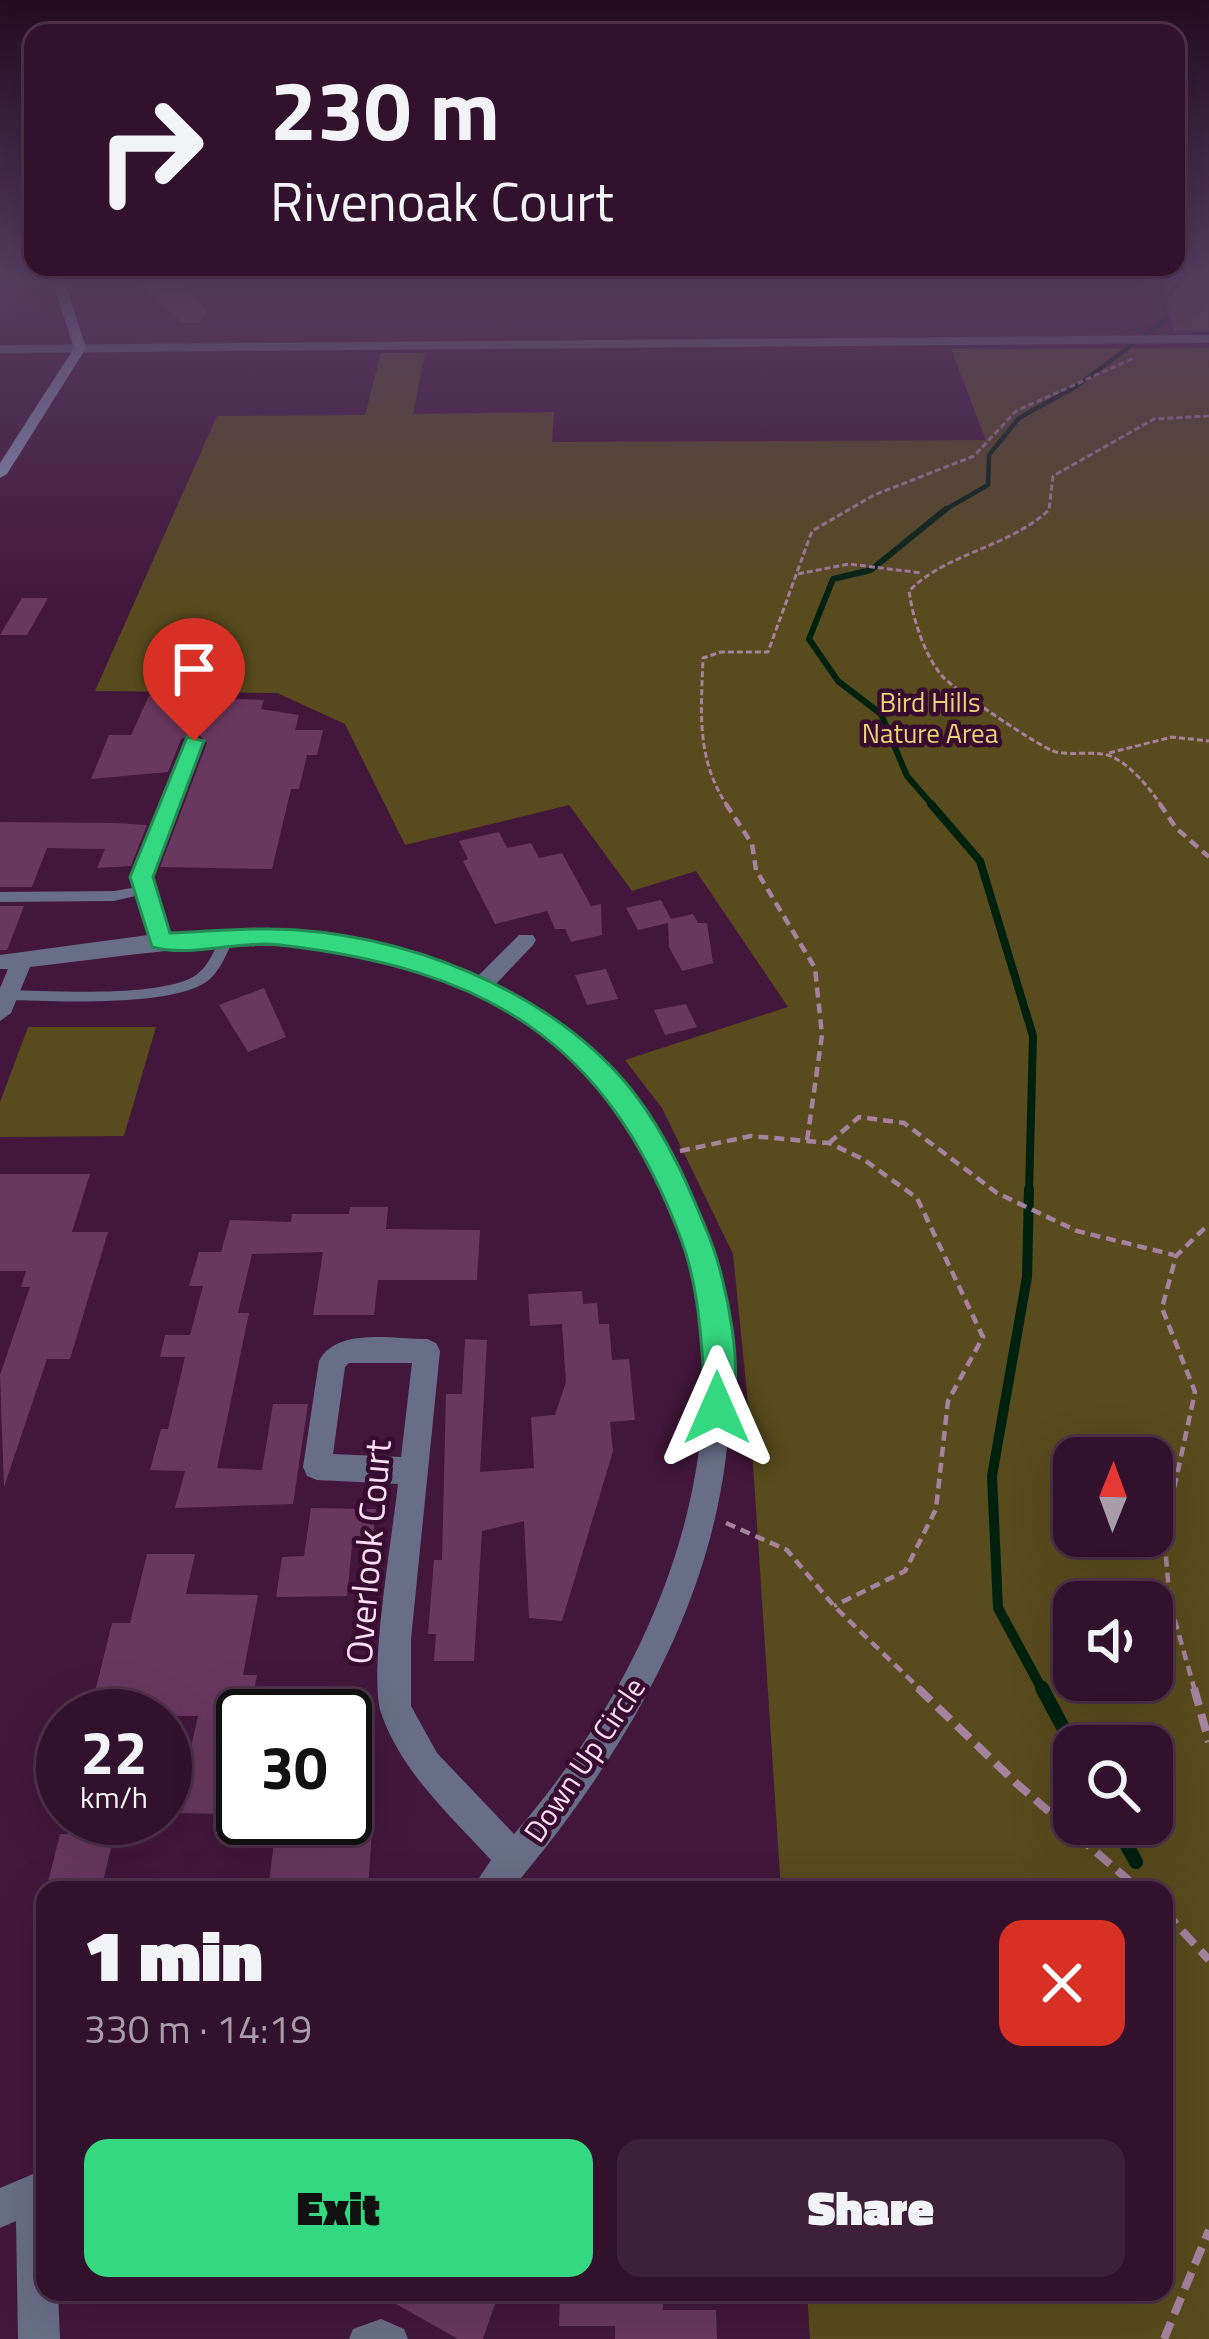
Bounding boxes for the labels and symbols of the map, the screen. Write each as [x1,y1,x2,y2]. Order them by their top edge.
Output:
pin [143,618,245,741]
park label: Bird Hills Nature Area [862,681,999,753]
position arrow [654,1345,780,1471]
street label: Overlook Court [330,1437,405,1667]
north arrow [1053,1437,1173,1557]
street label: Down Up Circle [512,1668,656,1851]
speed limit sign: 30 [216,1689,372,1845]

